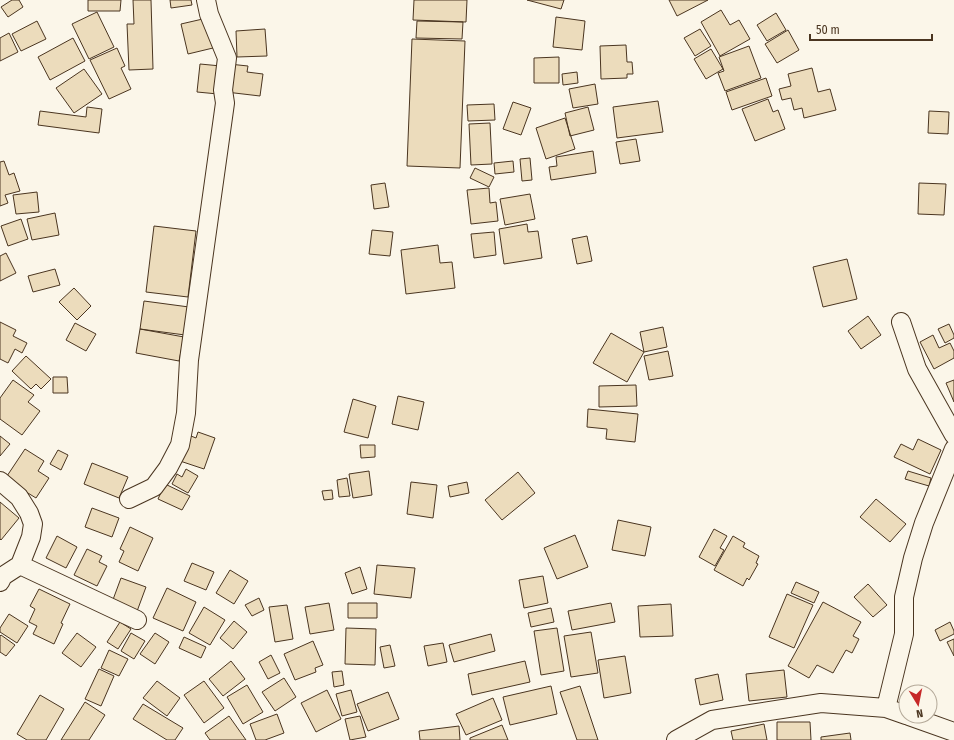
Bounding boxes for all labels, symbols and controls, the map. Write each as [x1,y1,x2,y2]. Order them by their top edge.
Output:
scale bar [810,16,932,42]
text: 50 m [816,23,840,37]
north arrow [898,684,938,724]
text: N [915,706,924,720]

